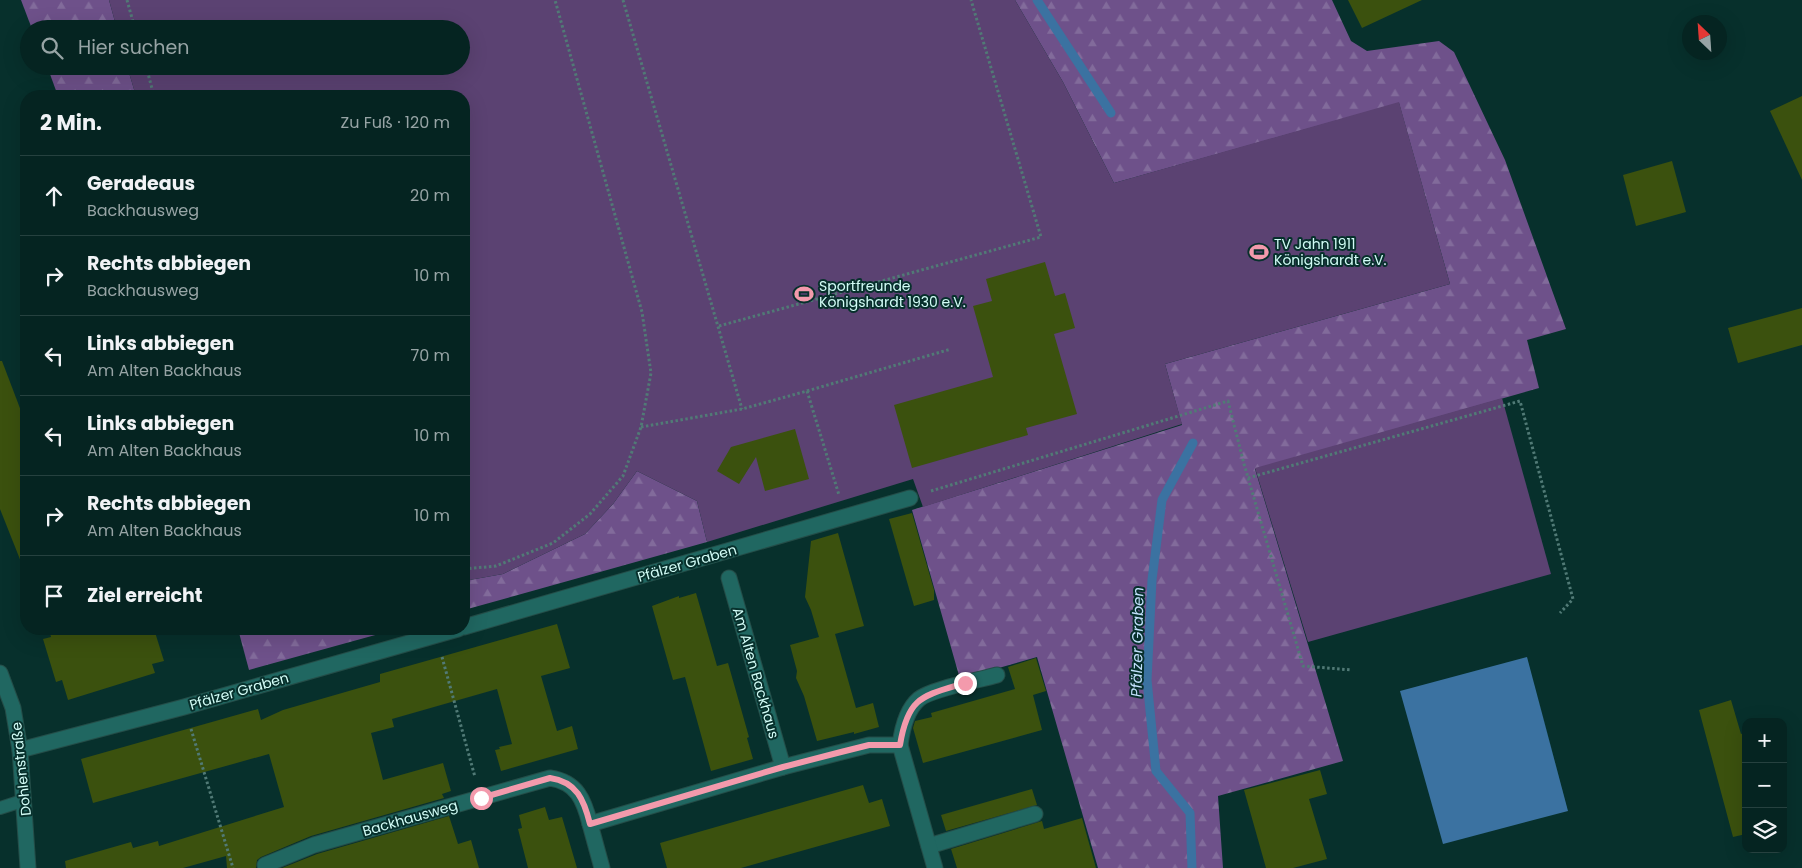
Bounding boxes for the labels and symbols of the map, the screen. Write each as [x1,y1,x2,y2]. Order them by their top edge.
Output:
north arrow [1682,15,1727,60]
place label: TV Jahn 1911 Königshardt e.V. [1274,234,1387,270]
sports icon: TV Jahn 1911 Königshardt e.V. [1248,241,1270,263]
place label: Sportfreunde Königshardt 1930 e.V. [819,276,966,312]
sports icon: Sportfreunde Königshardt 1930 e.V. [793,283,815,305]
street label: Pfälzer Graben [635,539,739,587]
water label: Pfälzer Graben [1126,587,1148,697]
street label: Am Alten Backhaus [728,605,784,741]
street label: Pfälzer Graben [187,667,291,715]
route end [954,672,977,695]
street label: Dohlenstraße [6,721,36,817]
route start [470,787,493,810]
street label: Backhausweg [360,795,460,841]

